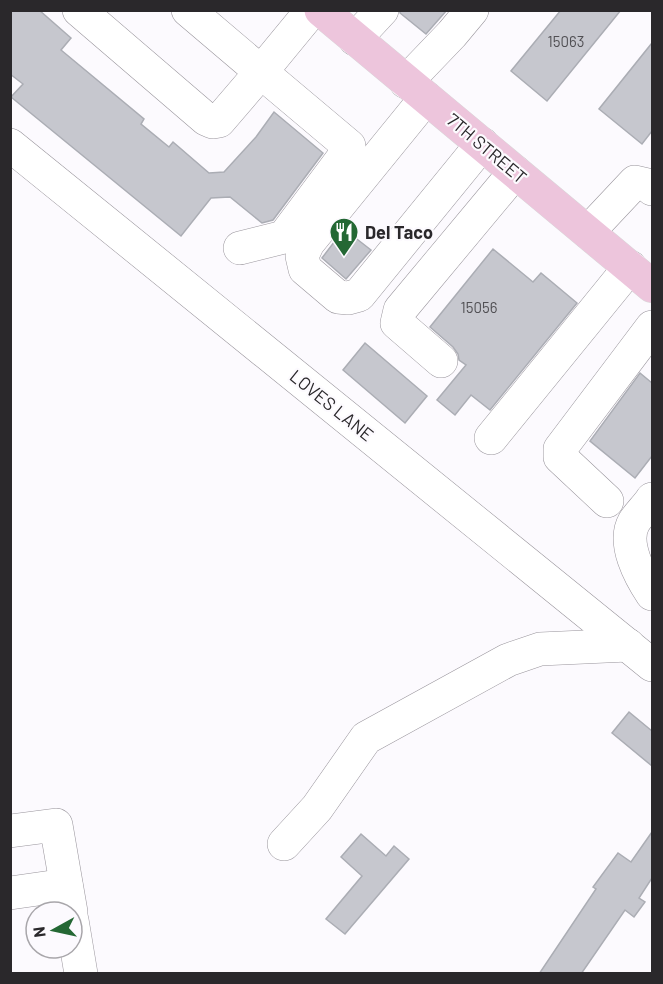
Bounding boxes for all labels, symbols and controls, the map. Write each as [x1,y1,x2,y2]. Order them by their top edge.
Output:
house number: 15063 [548,32,584,50]
street label: 7TH STREET [443,108,531,188]
restaurant icon: Del Taco [328,216,360,258]
place label: Del Taco [365,221,433,243]
house number: 15056 [461,298,497,316]
street label: LOVES LANE [286,365,378,445]
north arrow [24,900,84,960]
text: N [29,926,49,939]

